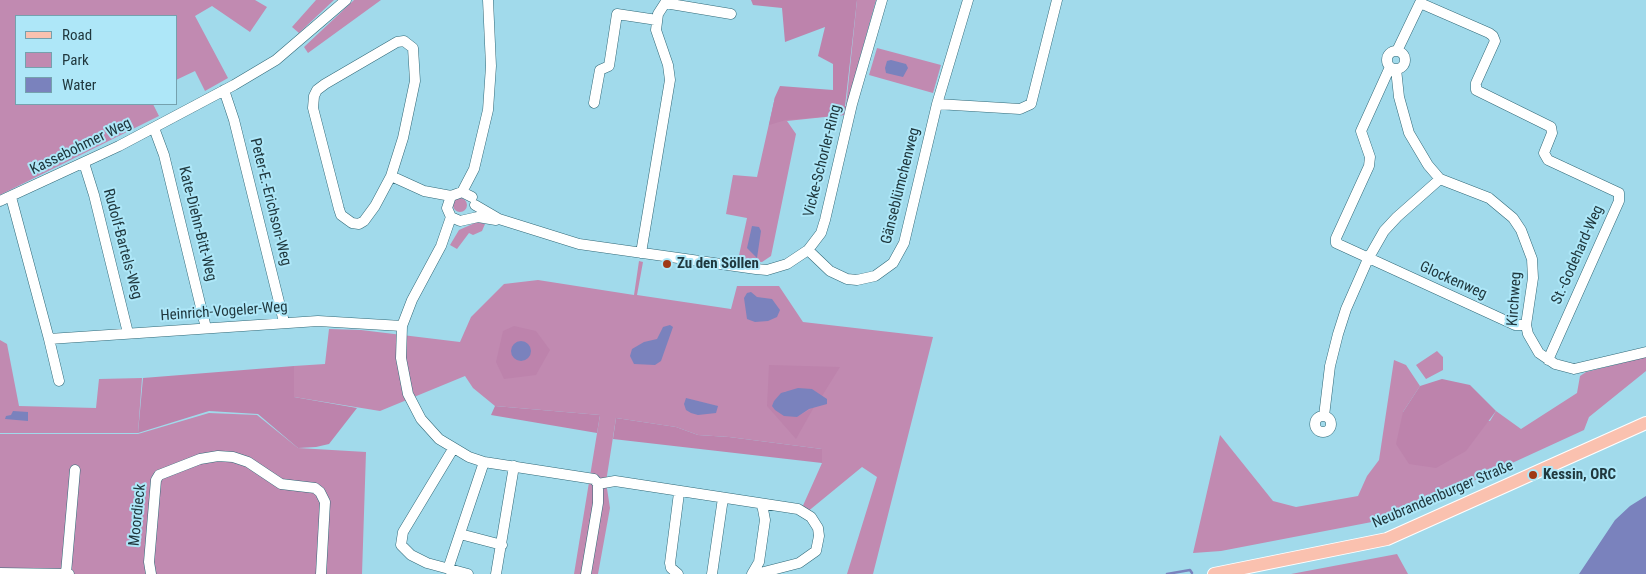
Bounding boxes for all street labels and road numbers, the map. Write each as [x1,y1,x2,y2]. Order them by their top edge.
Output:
street label: Vicke-Schorler-Ring [800,103,846,219]
street label: Kassebohmer Weg [28,115,134,179]
street label: Gänseblümchenweg [878,126,924,246]
street label: Peter-E.-Erichson-Weg [245,136,295,268]
street label: Kate-Diehn-Bitt-Weg [174,165,220,283]
street label: Rudolf-Bartels-Weg [99,187,145,301]
street label: St.-Godehard-Weg [1548,203,1608,307]
street label: Glockenweg [1417,258,1489,304]
street label: Kirchweg [1504,271,1526,327]
street label: Heinrich-Vogeler-Weg [160,299,288,325]
street label: Neubrandenburger Straße [1370,457,1516,533]
street label: Moordieck [126,483,150,547]

